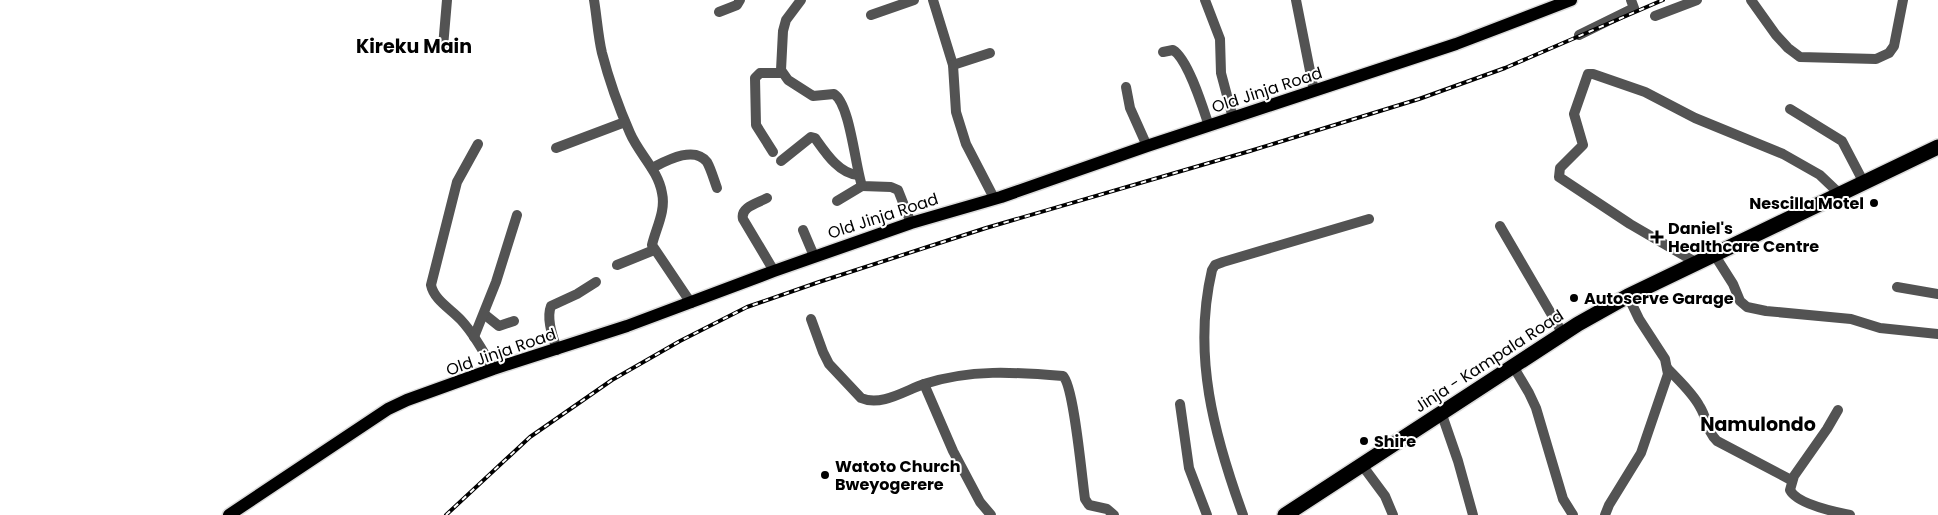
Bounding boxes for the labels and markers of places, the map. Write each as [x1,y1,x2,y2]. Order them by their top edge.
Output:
place label: Nescilla Motel [1749,192,1864,215]
marker: Nescilla Motel [1868,197,1880,209]
place label: Daniel's Healthcare Centre [1668,217,1819,258]
marker: Daniel's Healthcare Centre [1650,230,1664,244]
place label: Autoserve Garage [1584,287,1734,310]
marker: Autoserve Garage [1568,292,1580,304]
place label: Shire [1374,430,1416,453]
marker: Shire [1358,435,1370,447]
place label: Watoto Church Bweyogerere [835,455,961,496]
marker: Watoto Church Bweyogerere [819,469,831,481]

